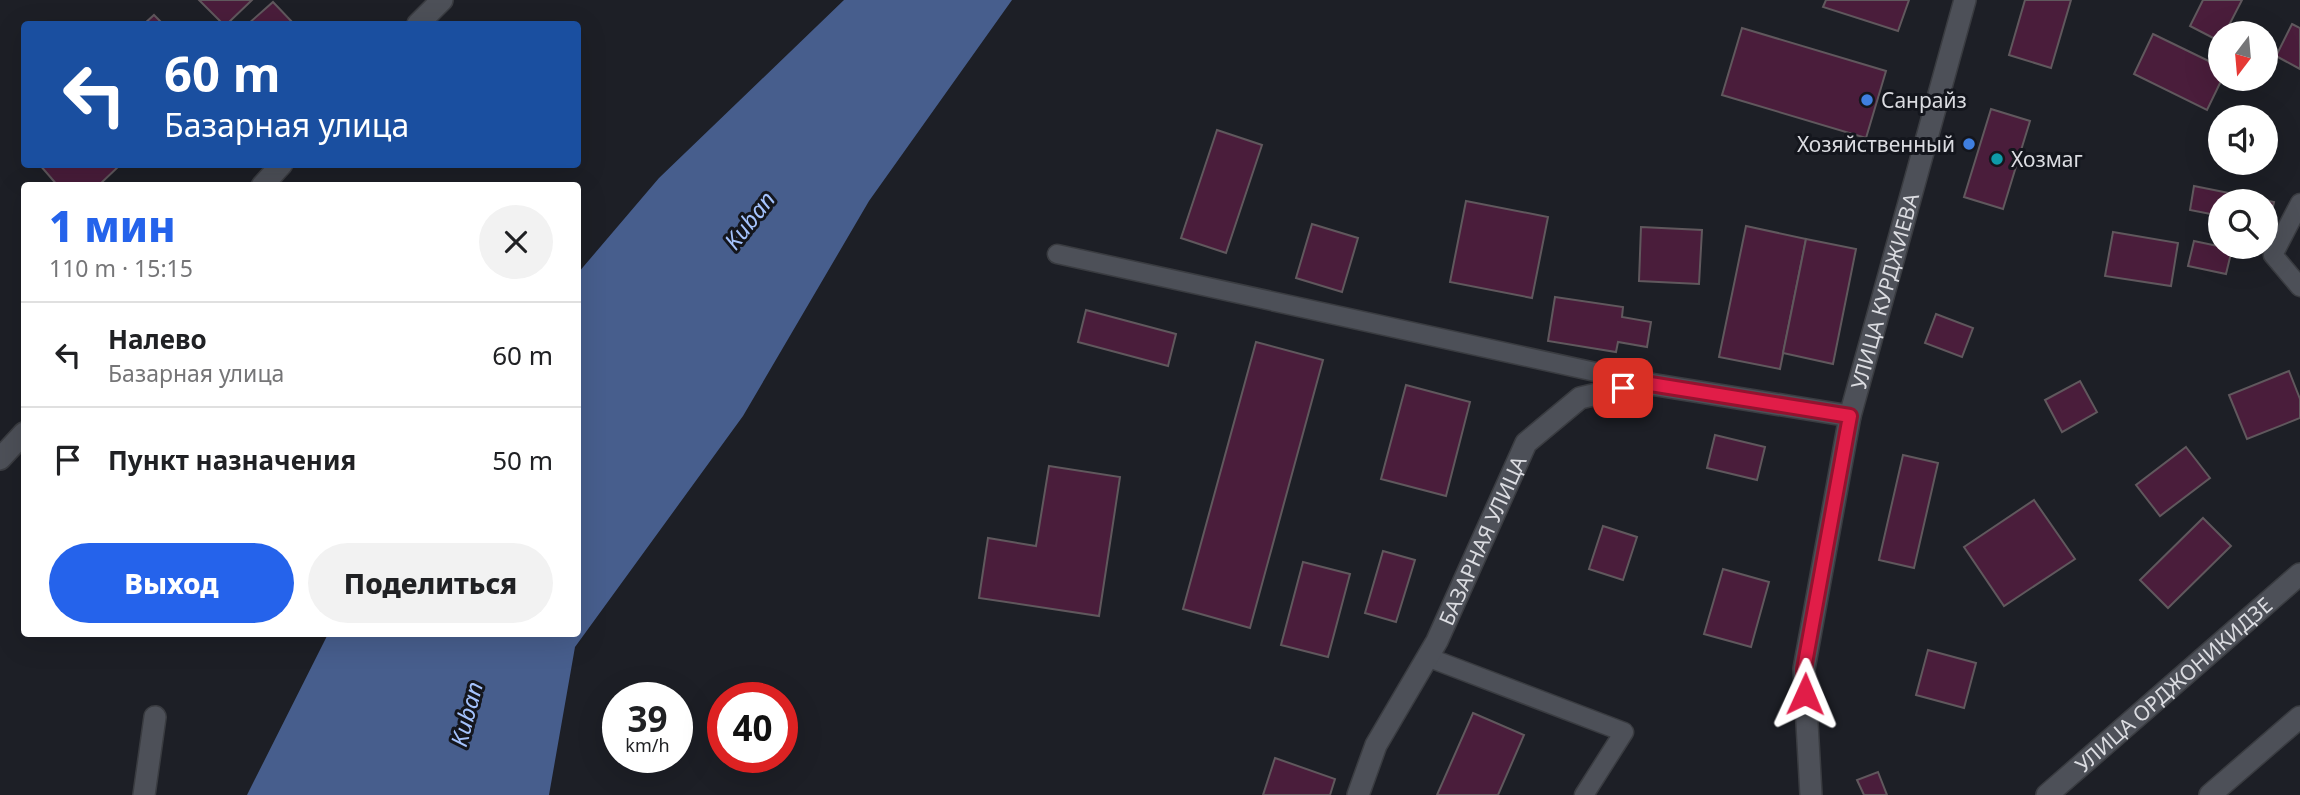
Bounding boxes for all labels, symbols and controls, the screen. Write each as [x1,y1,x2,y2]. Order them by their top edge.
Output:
north arrow [2208,21,2278,91]
map controls [2208,21,2278,259]
text: 60 m [164,40,281,106]
icon: left [49,49,140,140]
place label: Санрайз [1881,86,1967,114]
marker: Санрайз [1859,92,1875,108]
text: Базарная улица [164,103,409,146]
button: sound [2208,105,2278,175]
place label: Хозяйственный [1797,130,1955,158]
marker: Хозяйственный [1961,136,1977,152]
place label: Хозмаг [2011,145,2083,173]
marker: Хозмаг [1989,151,2005,167]
water label: Kuban [716,184,782,256]
street label: УЛИЦА КУРДЖИЕВА [1844,189,1925,392]
button: search [2208,189,2278,259]
text: 1 мин [49,197,176,254]
button: close [479,205,553,279]
text: 110 m · 15:15 [49,252,193,284]
text: Налево [108,321,207,357]
icon: left [49,336,87,374]
text: 60 m [492,337,553,373]
text: Базарная улица [108,357,284,389]
pin [1593,358,1653,418]
icon: arrive [1604,369,1642,407]
icon: arrive [49,441,87,479]
text: Пункт назначения [108,442,356,478]
text: 50 m [492,442,553,478]
street label: БАЗАРНАЯ УЛИЦА [1432,451,1533,630]
button: Выход [49,543,294,623]
button: Поделиться [308,543,553,623]
street label: УЛИЦА ОРДЖОНИКИДЗЕ [2069,591,2278,778]
position arrow [1768,657,1842,731]
water label: Kuban [442,678,490,750]
speed limit sign: 40 [707,682,798,773]
text: 39 [627,695,668,742]
text: km/h [625,733,670,757]

